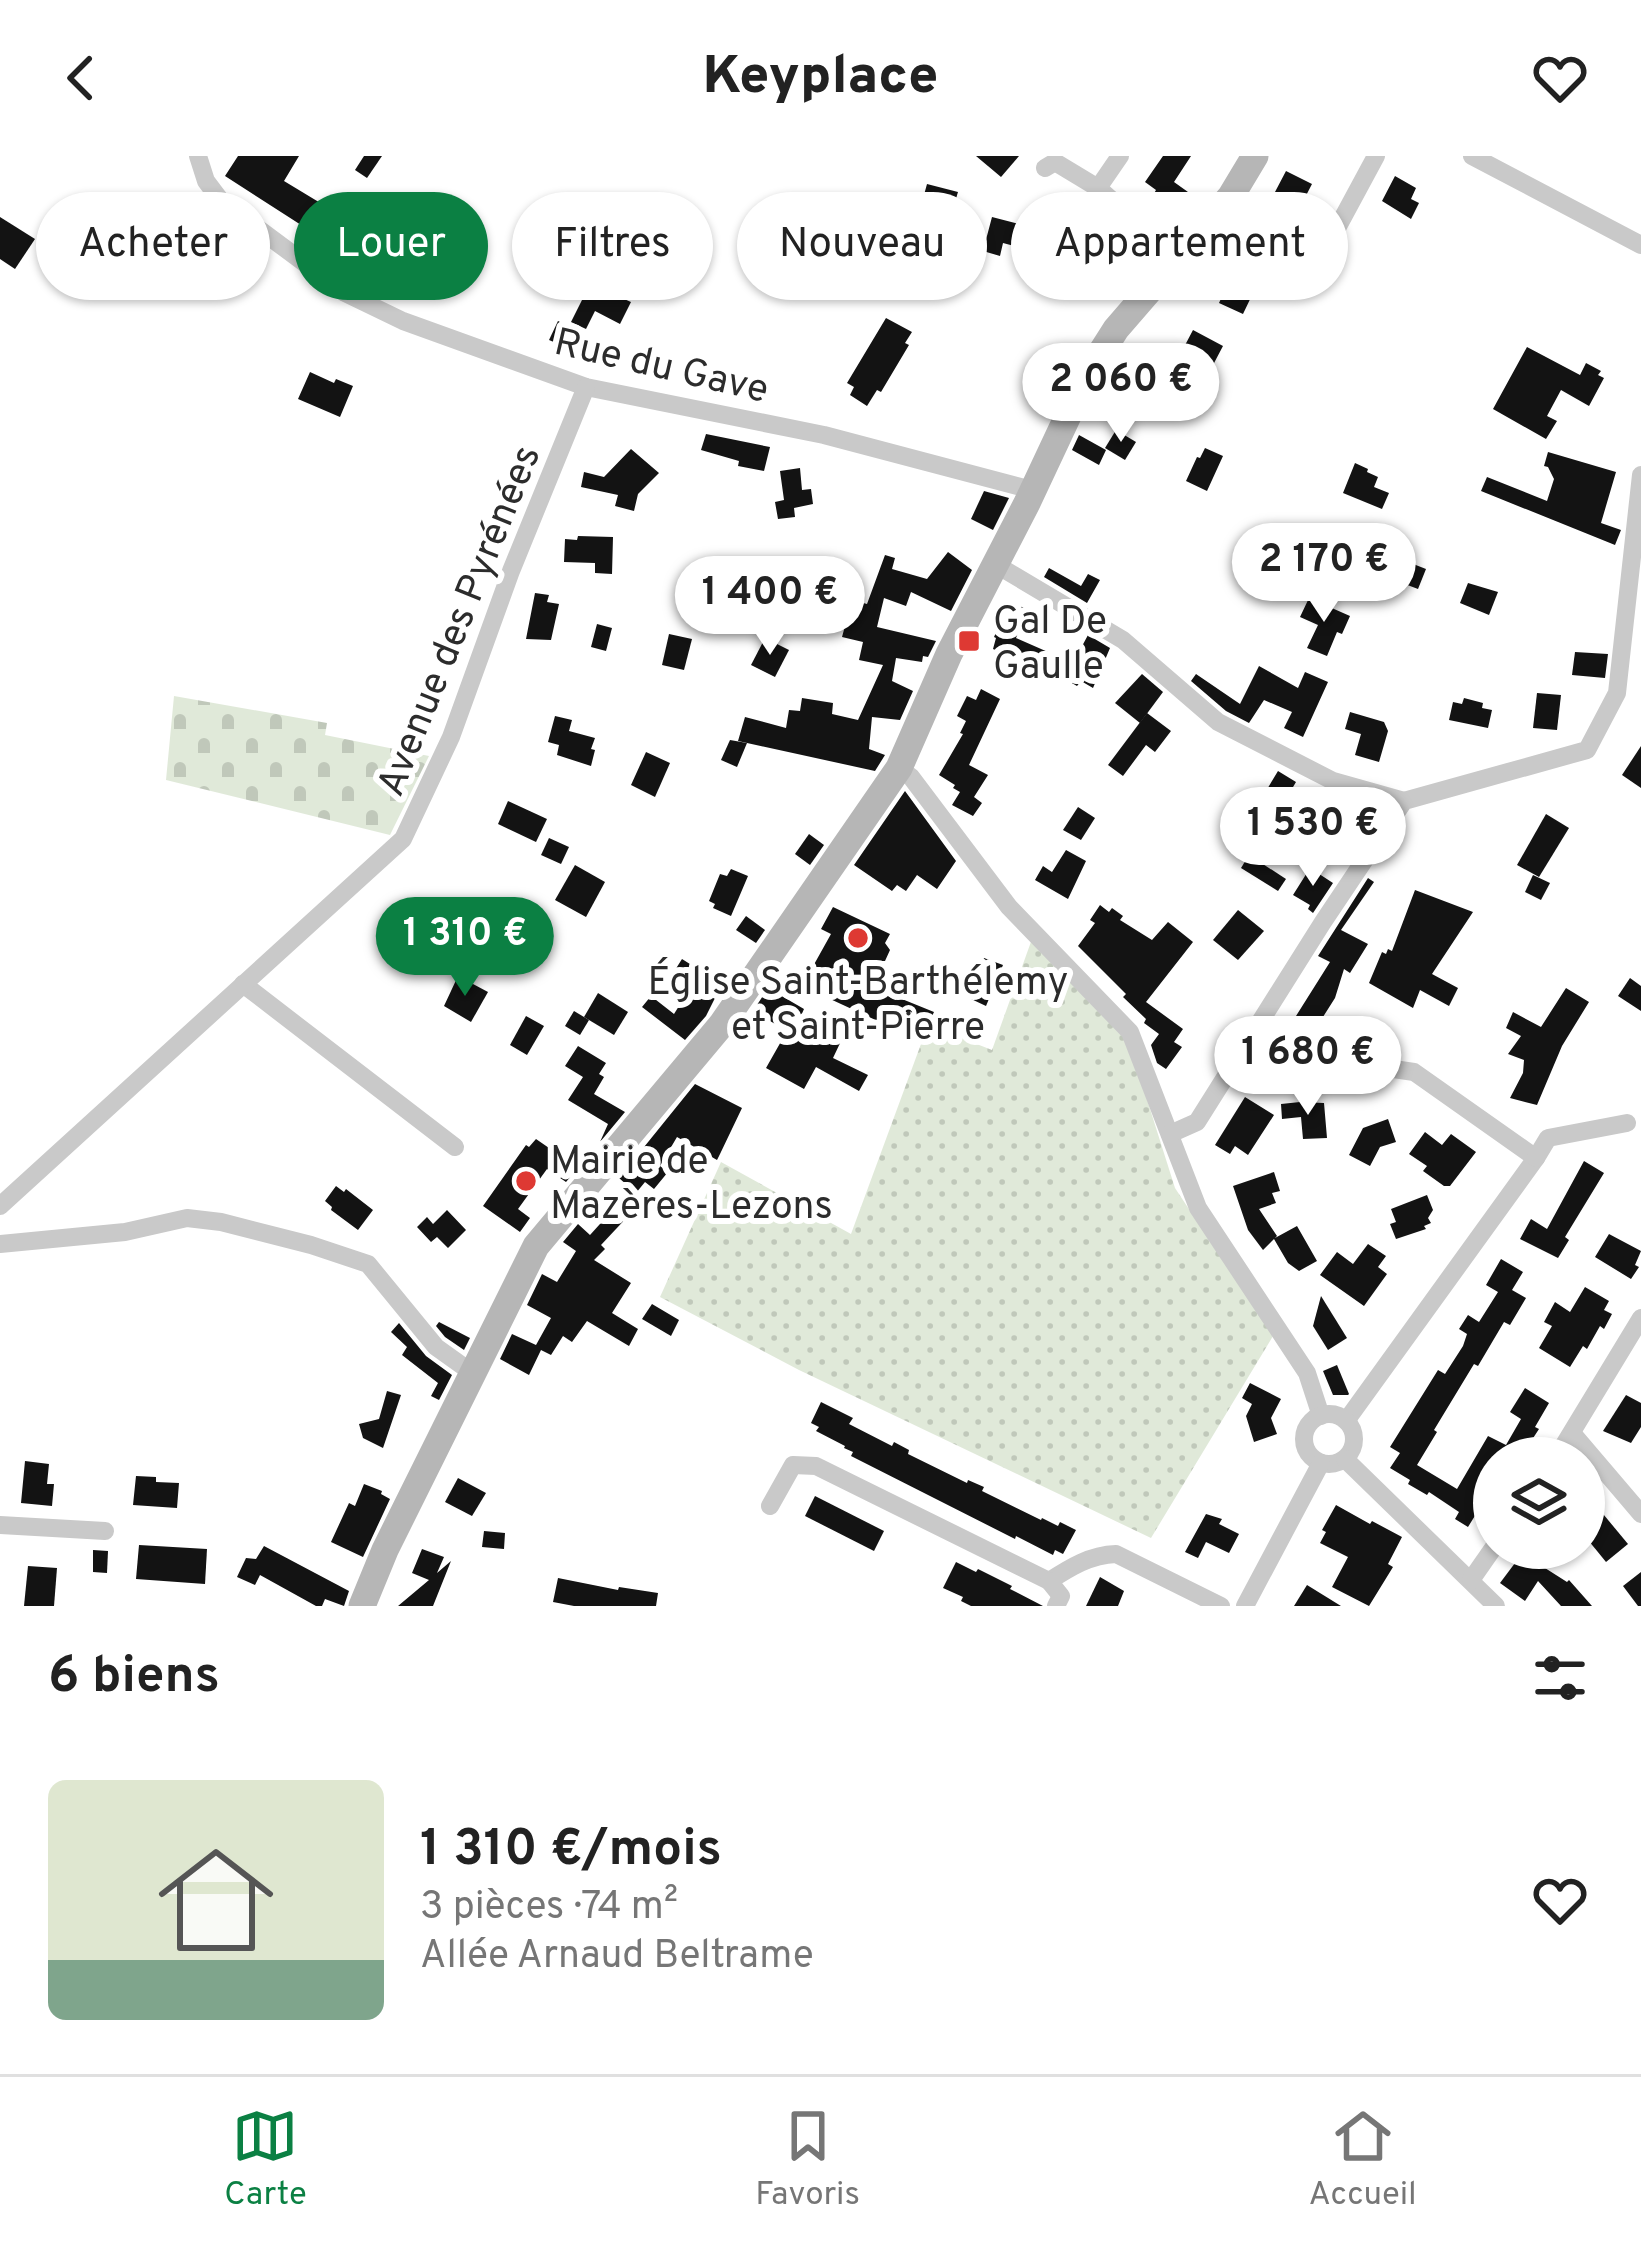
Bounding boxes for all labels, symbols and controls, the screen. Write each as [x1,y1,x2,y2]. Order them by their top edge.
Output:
text: Keyplace [703,44,938,113]
icon: back [48,45,114,111]
icon: heart [1527,45,1593,111]
chip: Acheter [36,192,270,300]
chip: Louer [294,192,488,300]
chip: Filtres [512,192,713,300]
chip: Nouveau [737,192,987,300]
chip: Appartement [1011,192,1348,300]
street label: Rue du Gave [549,320,773,417]
pin: 2 060 € [1010,343,1232,445]
text: 2 060 € [1049,357,1193,406]
street label: Avenue des Pyrénées [368,439,554,804]
pin: 2 170 € [1213,523,1435,625]
text: 2 170 € [1259,537,1389,586]
pin: 1 400 € [659,556,881,658]
text: 1 400 € [702,570,838,619]
place label: Gal De Gaulle [993,599,1107,693]
marker: Gal De Gaulle [956,628,982,654]
pin: 1 530 € [1202,787,1424,889]
text: 1 530 € [1247,801,1379,850]
pin: 1 310 € [354,897,576,999]
text: 1 310 € [403,911,527,960]
marker: Église Saint-Barthélemy et Saint-Pierre [845,925,871,951]
place label: Église Saint-Barthélemy et Saint-Pierre [648,957,1068,1054]
pin: 1 680 € [1197,1016,1419,1118]
text: 1 680 € [1241,1030,1375,1079]
place label: Mairie de Mazères-Lezons [550,1139,833,1233]
marker: Mairie de Mazères-Lezons [513,1168,539,1194]
map controls [1473,1437,1605,1569]
button: layers [1473,1437,1605,1569]
icon: filters [1527,1645,1593,1711]
text: 6 biens [48,1646,220,1711]
text: 1 310 €/mois [420,1819,722,1884]
icon: home [144,1828,288,1972]
icon: heart [1527,1867,1593,1933]
text: 3 pièces · 74 m² [420,1884,678,1933]
text: Allée Arnaud Beltrame [420,1933,814,1982]
tab: Carte [224,2103,307,2217]
tab: Favoris [755,2103,860,2217]
tab: Accueil [1309,2103,1417,2217]

